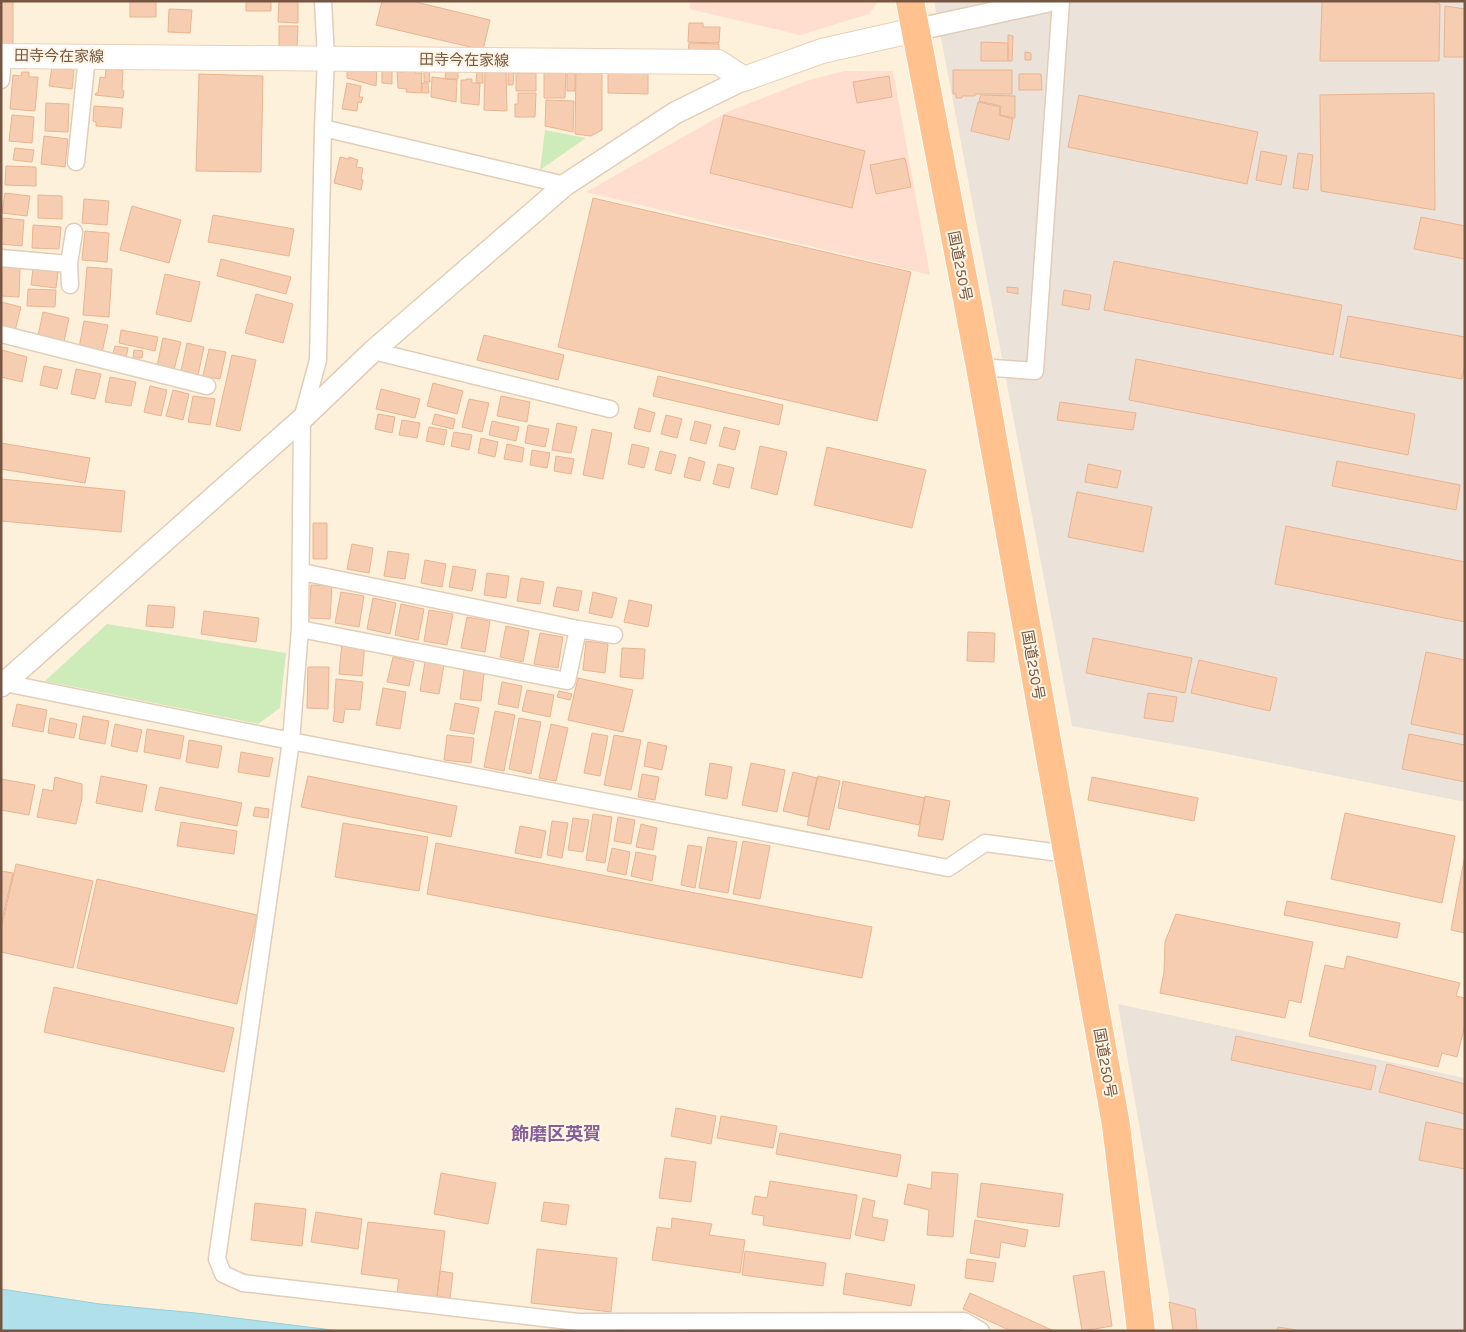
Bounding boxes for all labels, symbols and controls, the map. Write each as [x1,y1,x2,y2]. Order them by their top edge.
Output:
street label: 田寺今在家線 [14,46,104,66]
street label: 田寺今在家線 [419,50,509,70]
street label: 国道250号 [944,229,976,303]
street label: 国道250号 [1018,628,1048,702]
street label: 国道250号 [1090,1026,1120,1100]
district label: 飾磨区英賀 [511,1123,601,1145]

